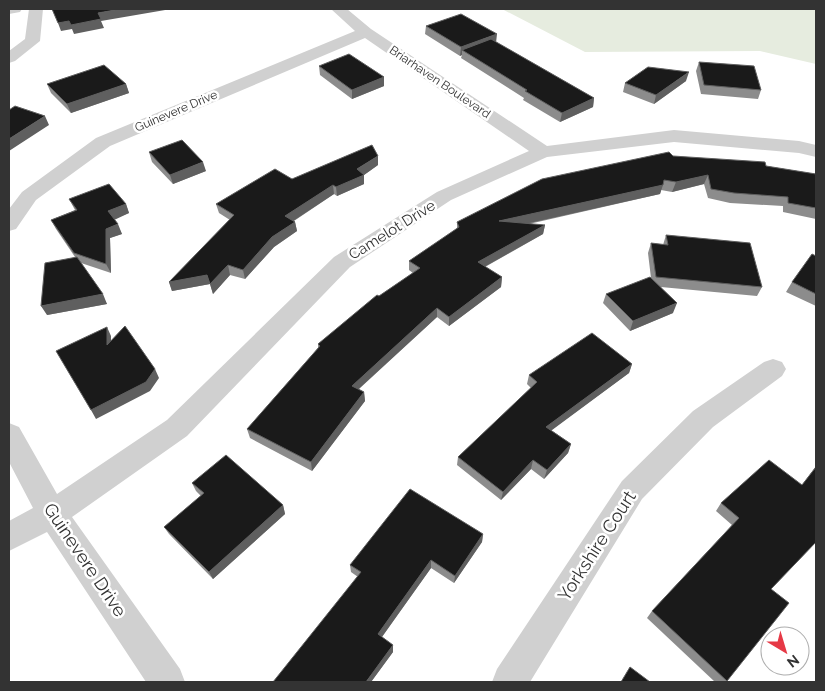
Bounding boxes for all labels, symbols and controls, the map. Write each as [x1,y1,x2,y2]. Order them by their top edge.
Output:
street label: Briarhaven Boulevard [387,43,493,121]
street label: Guinevere Drive [133,87,219,135]
street label: Camelot Drive [345,196,439,264]
street label: Yorkshire Court [553,487,640,605]
street label: Guinevere Drive [40,499,131,621]
north arrow [760,626,810,676]
text: N [784,652,802,671]

